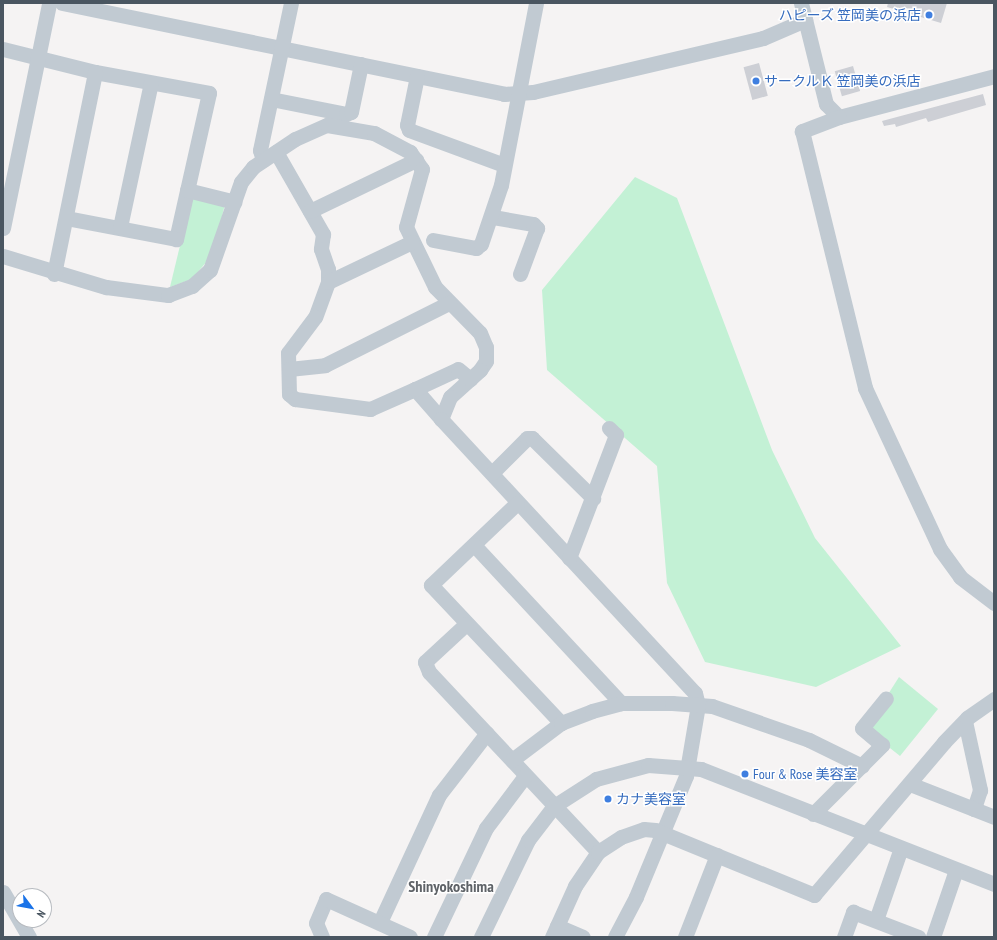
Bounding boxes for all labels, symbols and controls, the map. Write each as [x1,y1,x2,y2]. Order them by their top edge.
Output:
place label: ハピーズ 笠岡美の浜店 [778,7,921,23]
marker: ハピーズ 笠岡美の浜店 [924,10,934,20]
place label: サークルＫ 笠岡美の浜店 [764,73,921,89]
marker: サークルＫ 笠岡美の浜店 [751,76,761,86]
place label: Four & Rose 美容室 [753,766,858,782]
marker: Four & Rose 美容室 [740,769,750,779]
place label: カナ美容室 [616,791,686,807]
marker: カナ美容室 [603,794,613,804]
district label: Shinyokoshima [408,876,494,896]
north arrow [12,888,52,928]
text: N [34,908,49,920]

